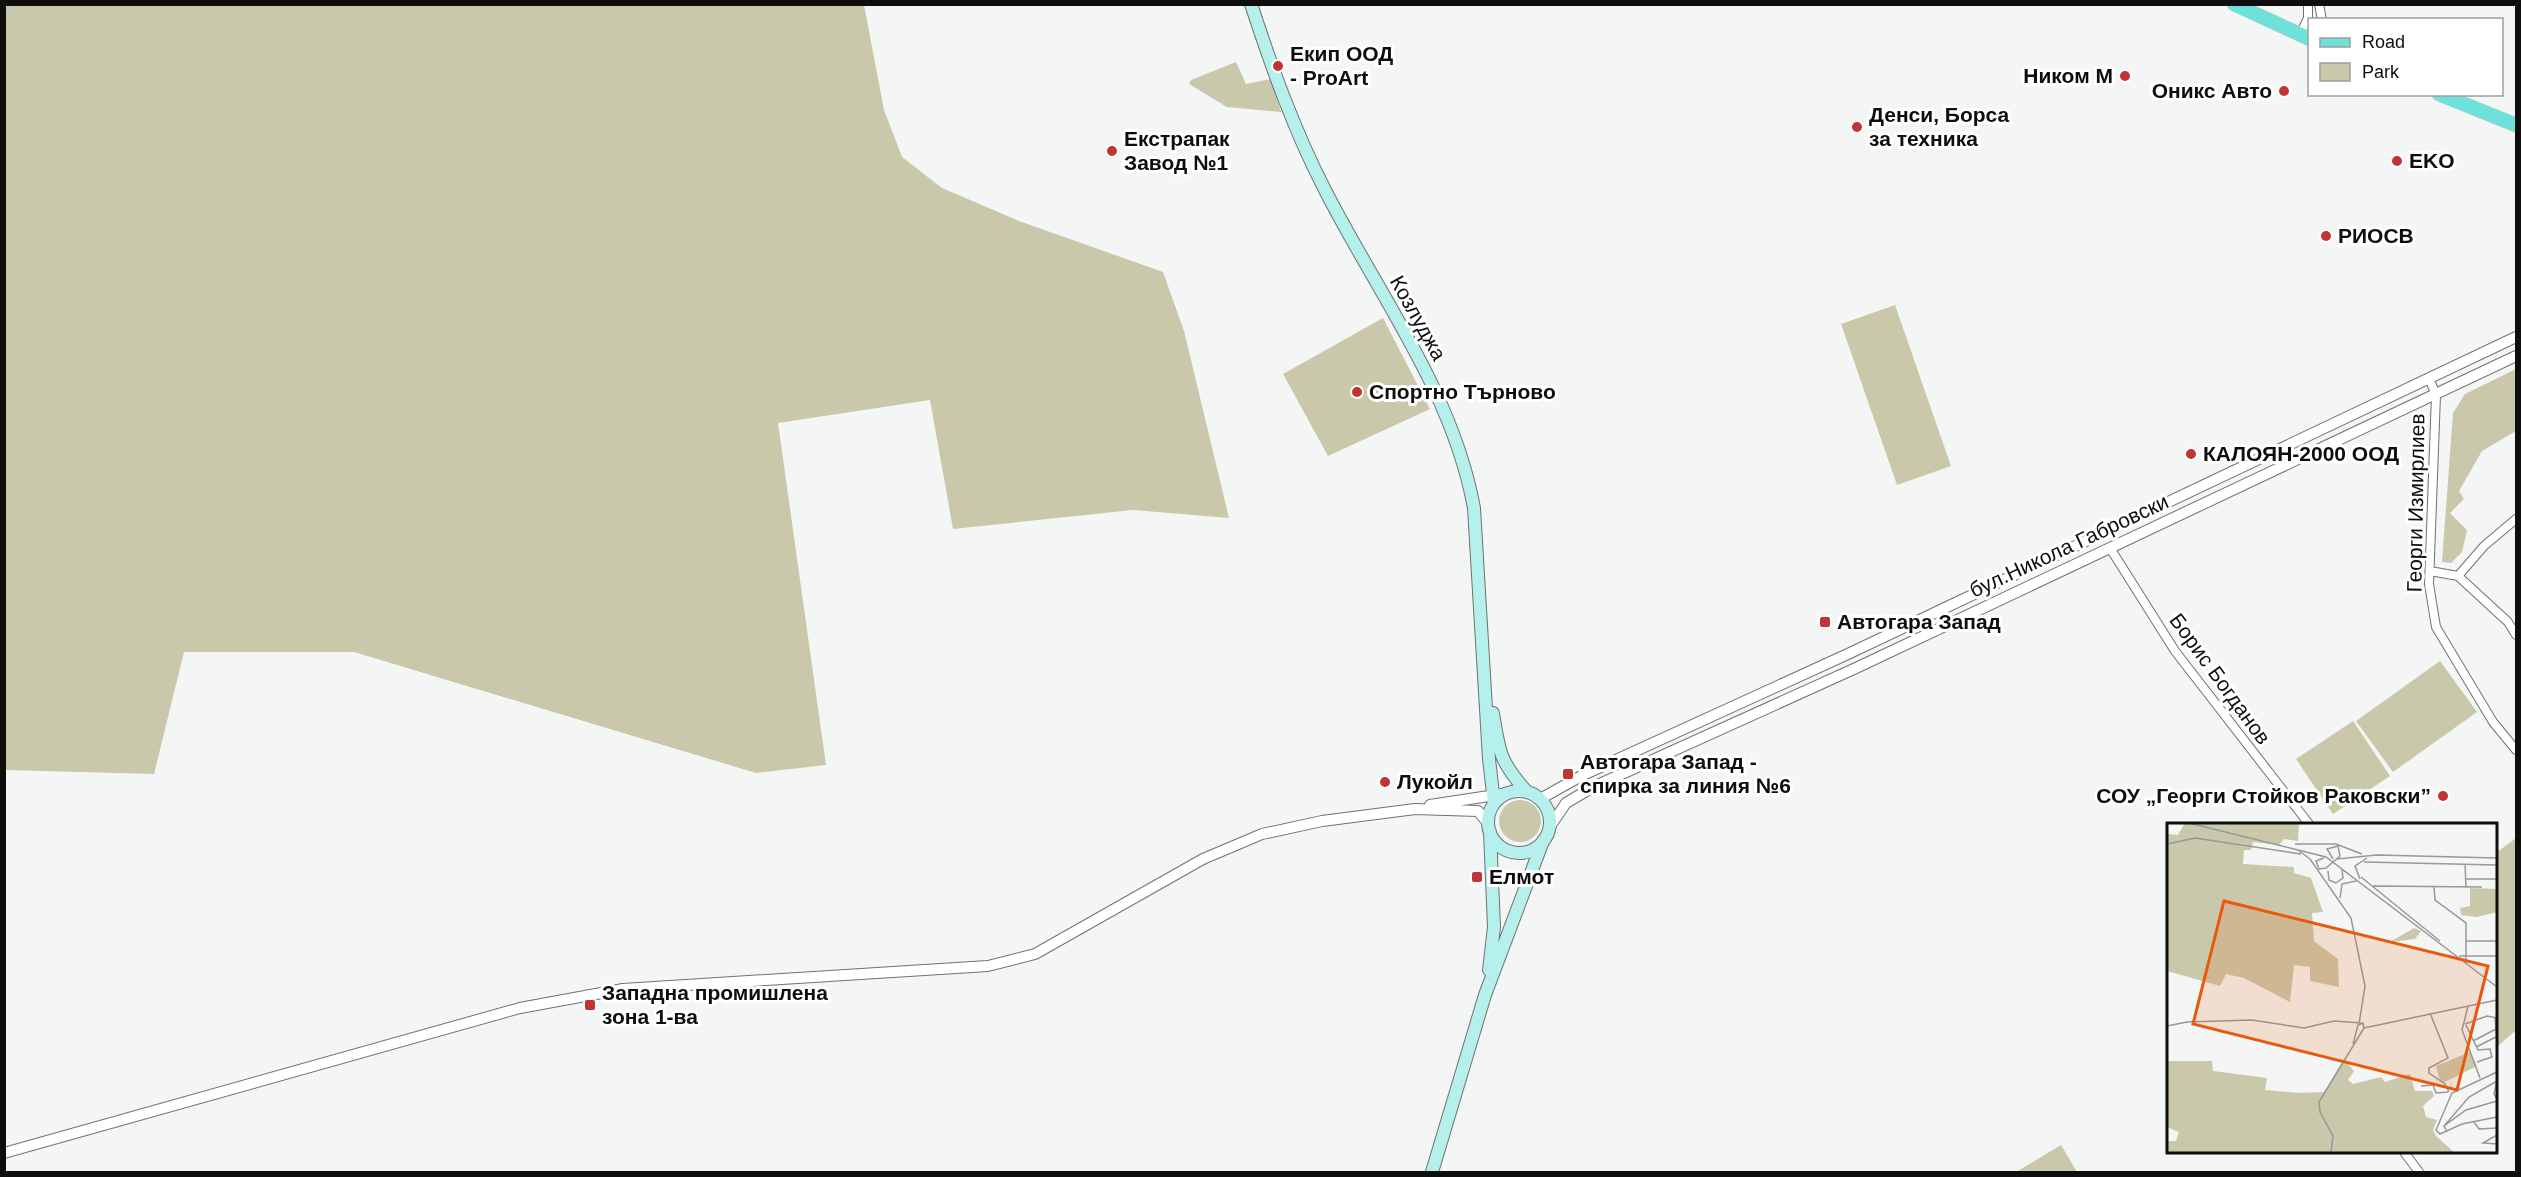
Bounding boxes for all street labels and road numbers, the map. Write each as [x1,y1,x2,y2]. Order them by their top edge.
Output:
street label: Козлуджа [1386,271,1451,364]
street label: Георги Измирлиев [2402,413,2429,593]
street label: бул.Никола Габровски [1966,489,2172,602]
street label: Борис Богданов [2165,609,2275,748]

